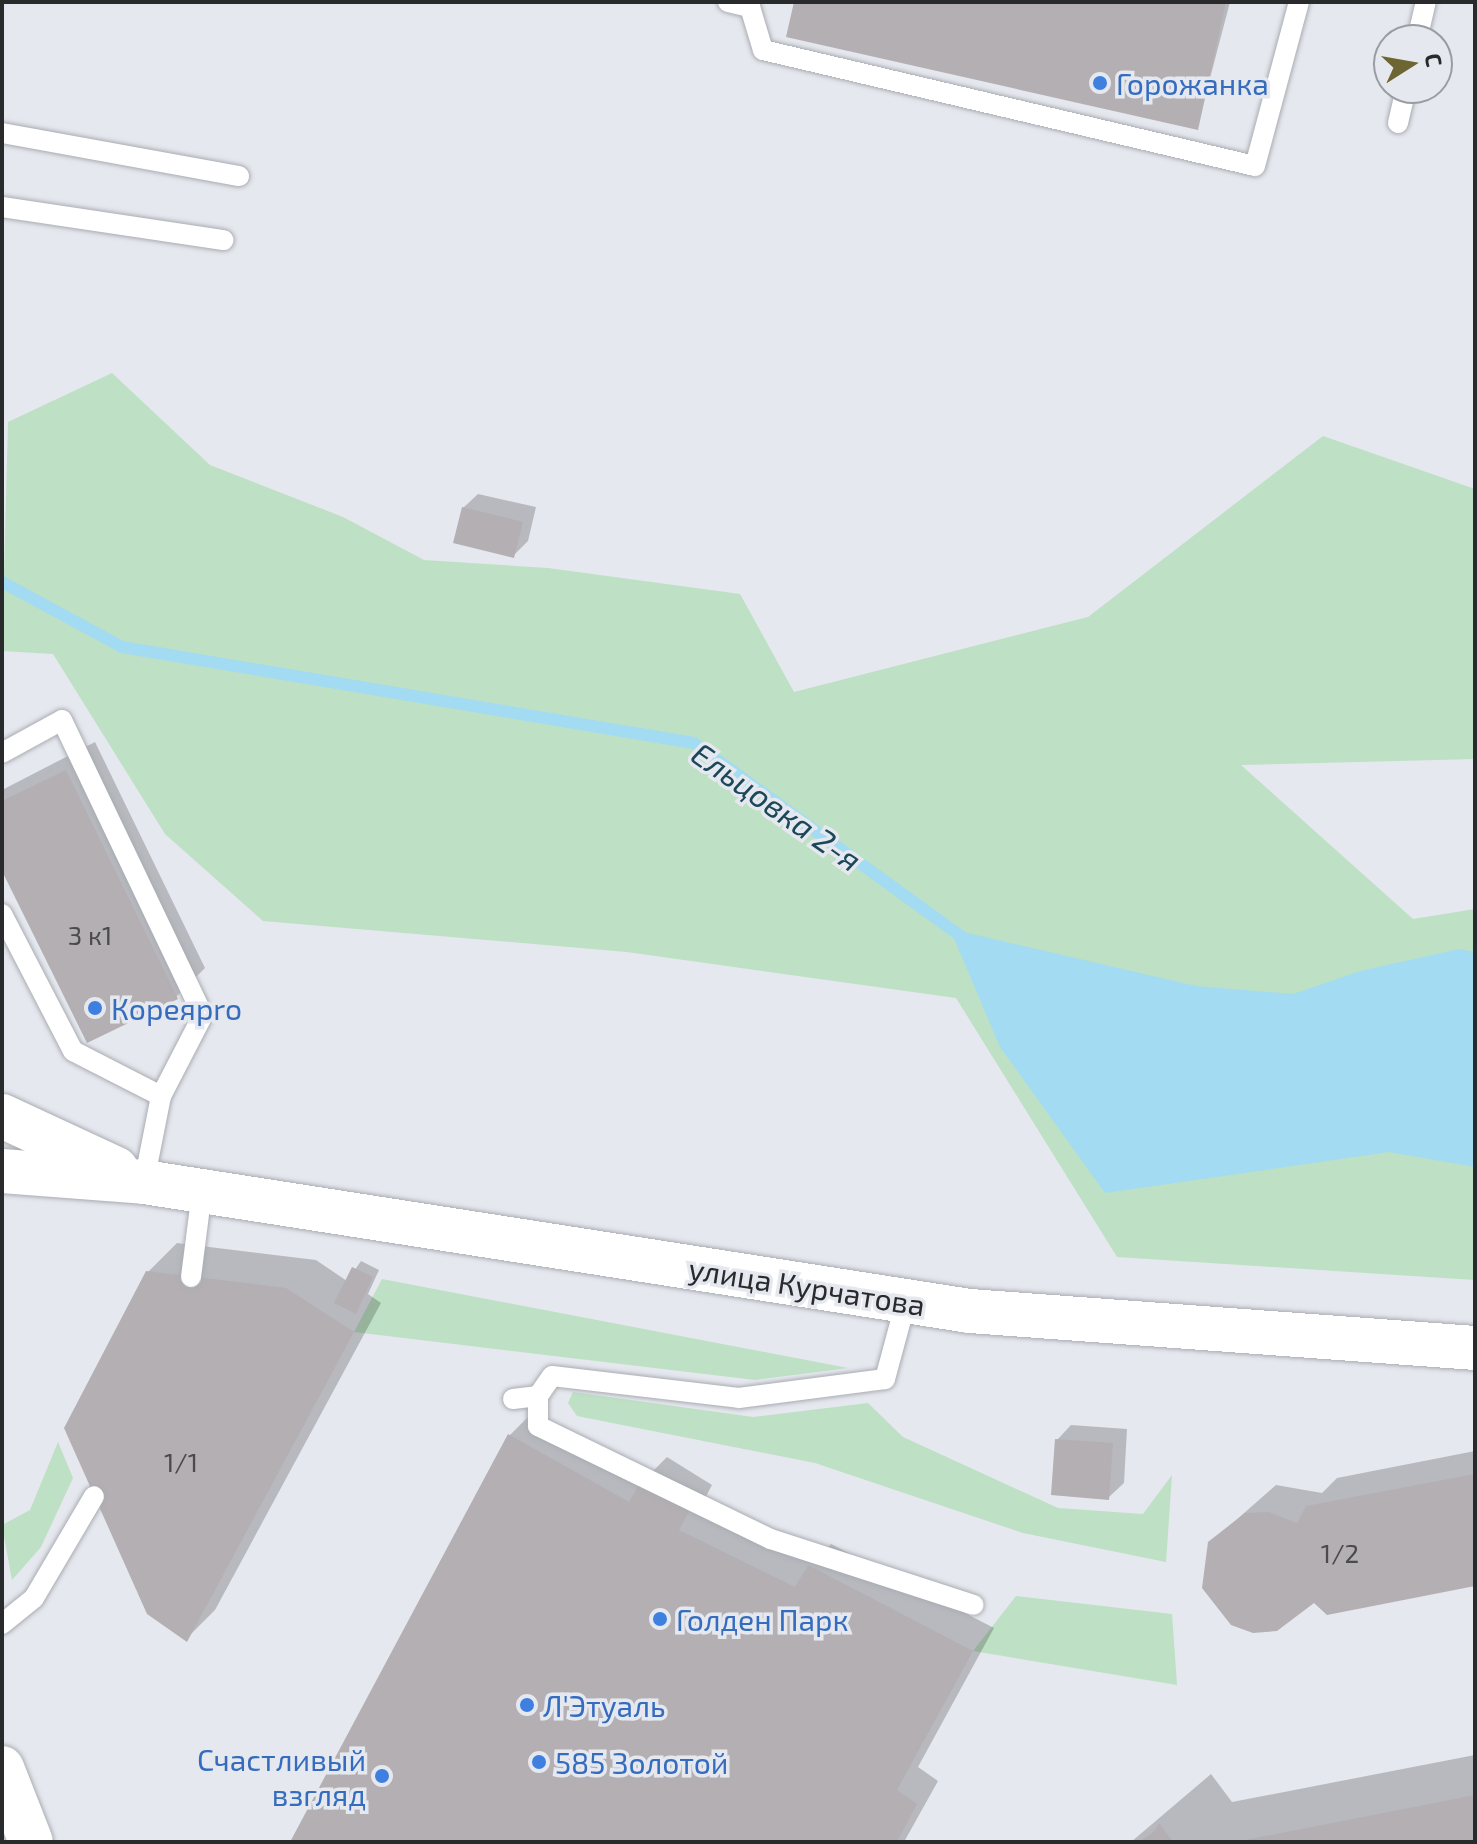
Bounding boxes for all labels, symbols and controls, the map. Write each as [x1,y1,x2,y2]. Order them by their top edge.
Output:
north arrow [1373,24,1453,104]
text: С [1421,51,1449,69]
place label: Горожанка [1116,65,1269,101]
marker: Горожанка [1091,74,1109,92]
water label: Ельцовка 2-я [685,733,869,879]
house number: 3 к1 [68,919,112,951]
place label: Кореяpro [111,990,242,1026]
marker: Кореяpro [86,999,104,1017]
street label: улица Курчатова [686,1250,928,1322]
house number: 1/1 [164,1446,198,1478]
house number: 1/2 [1321,1537,1359,1569]
place label: Голден Парк [676,1601,849,1637]
marker: Голден Парк [651,1610,669,1628]
place label: Л'Этуаль [543,1687,666,1723]
marker: Л'Этуаль [518,1696,536,1714]
place label: Счастливый взгляд [197,1741,366,1812]
place label: 585 Золотой [555,1744,728,1780]
marker: 585 Золотой [530,1753,548,1771]
marker: Счастливый взгляд [373,1767,391,1785]

